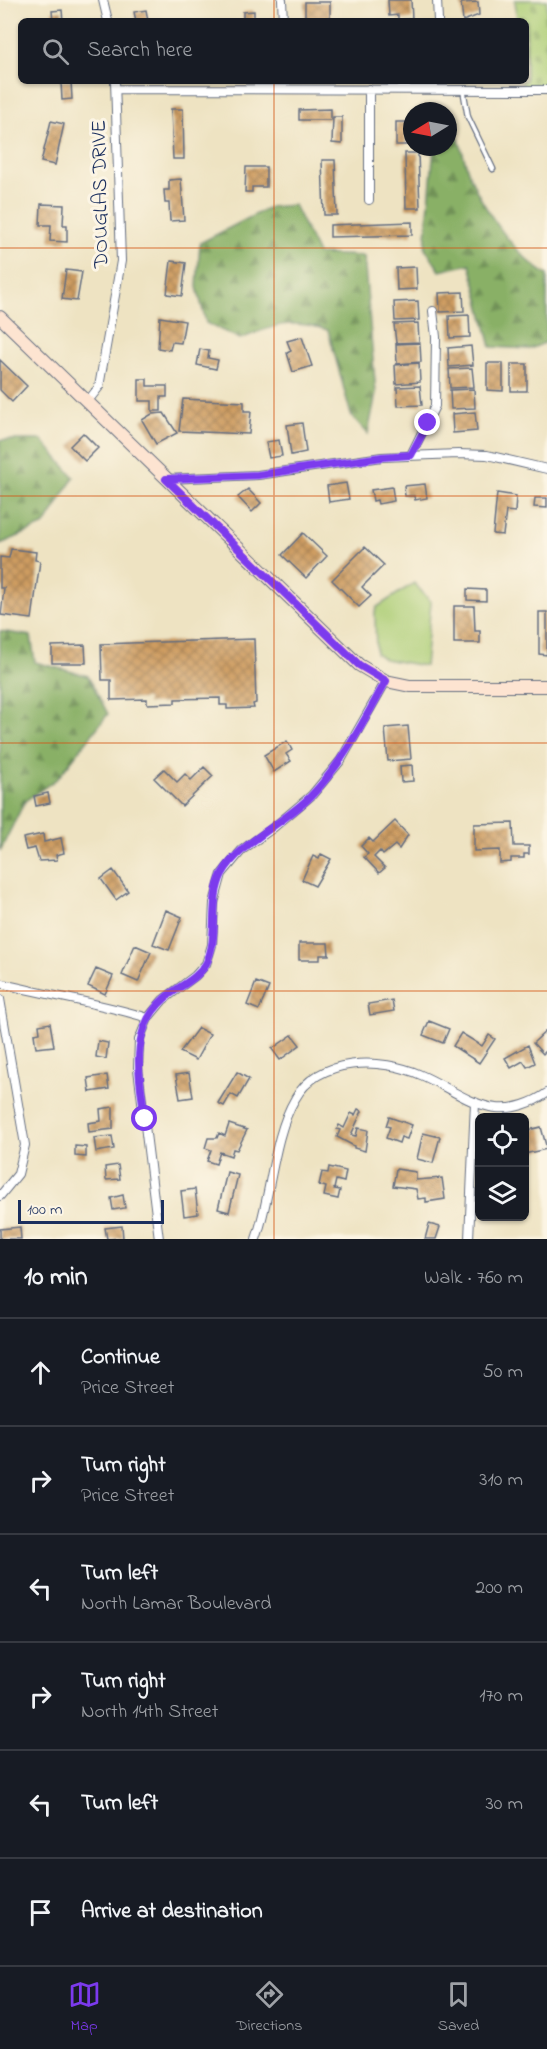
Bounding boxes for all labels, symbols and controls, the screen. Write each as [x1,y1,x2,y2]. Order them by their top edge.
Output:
search box [18,18,529,84]
icon: search [39,35,72,68]
text: Search here [87,35,192,67]
north arrow [403,102,457,156]
street label: DOUGLAS DRIVE [85,120,117,269]
route end [414,409,440,435]
route start [131,1105,157,1131]
map controls [475,1113,529,1221]
button: locate [475,1113,529,1167]
button: layers [475,1167,529,1221]
scale bar [18,1197,164,1224]
text: 100 m [27,1198,62,1222]
text: 10 min [24,1259,88,1297]
text: Walk · 760 m [424,1264,523,1293]
text: Continue [81,1342,160,1374]
icon: ahead [24,1356,57,1389]
text: 50 m [482,1358,523,1387]
text: Price Street [81,1374,174,1403]
text: Turn right [81,1450,166,1482]
icon: right [24,1464,57,1497]
text: 310 m [479,1466,523,1495]
text: Price Street [81,1482,174,1511]
text: Turn left [81,1558,158,1590]
icon: left [24,1572,57,1605]
text: 200 m [475,1574,523,1603]
text: North Lamar Boulevard [81,1590,272,1619]
text: Turn right [81,1666,166,1698]
icon: right [24,1680,57,1713]
text: 170 m [479,1682,523,1711]
text: North 14th Street [81,1698,219,1727]
icon: left [24,1788,57,1821]
text: Turn left [81,1788,158,1820]
text: 30 m [486,1790,523,1819]
icon: arrive [24,1896,57,1929]
text: Arrive at destination [81,1896,263,1928]
tab: Map [68,1978,101,2038]
tab: Directions [236,1978,302,2038]
tab: Saved [438,1978,479,2038]

